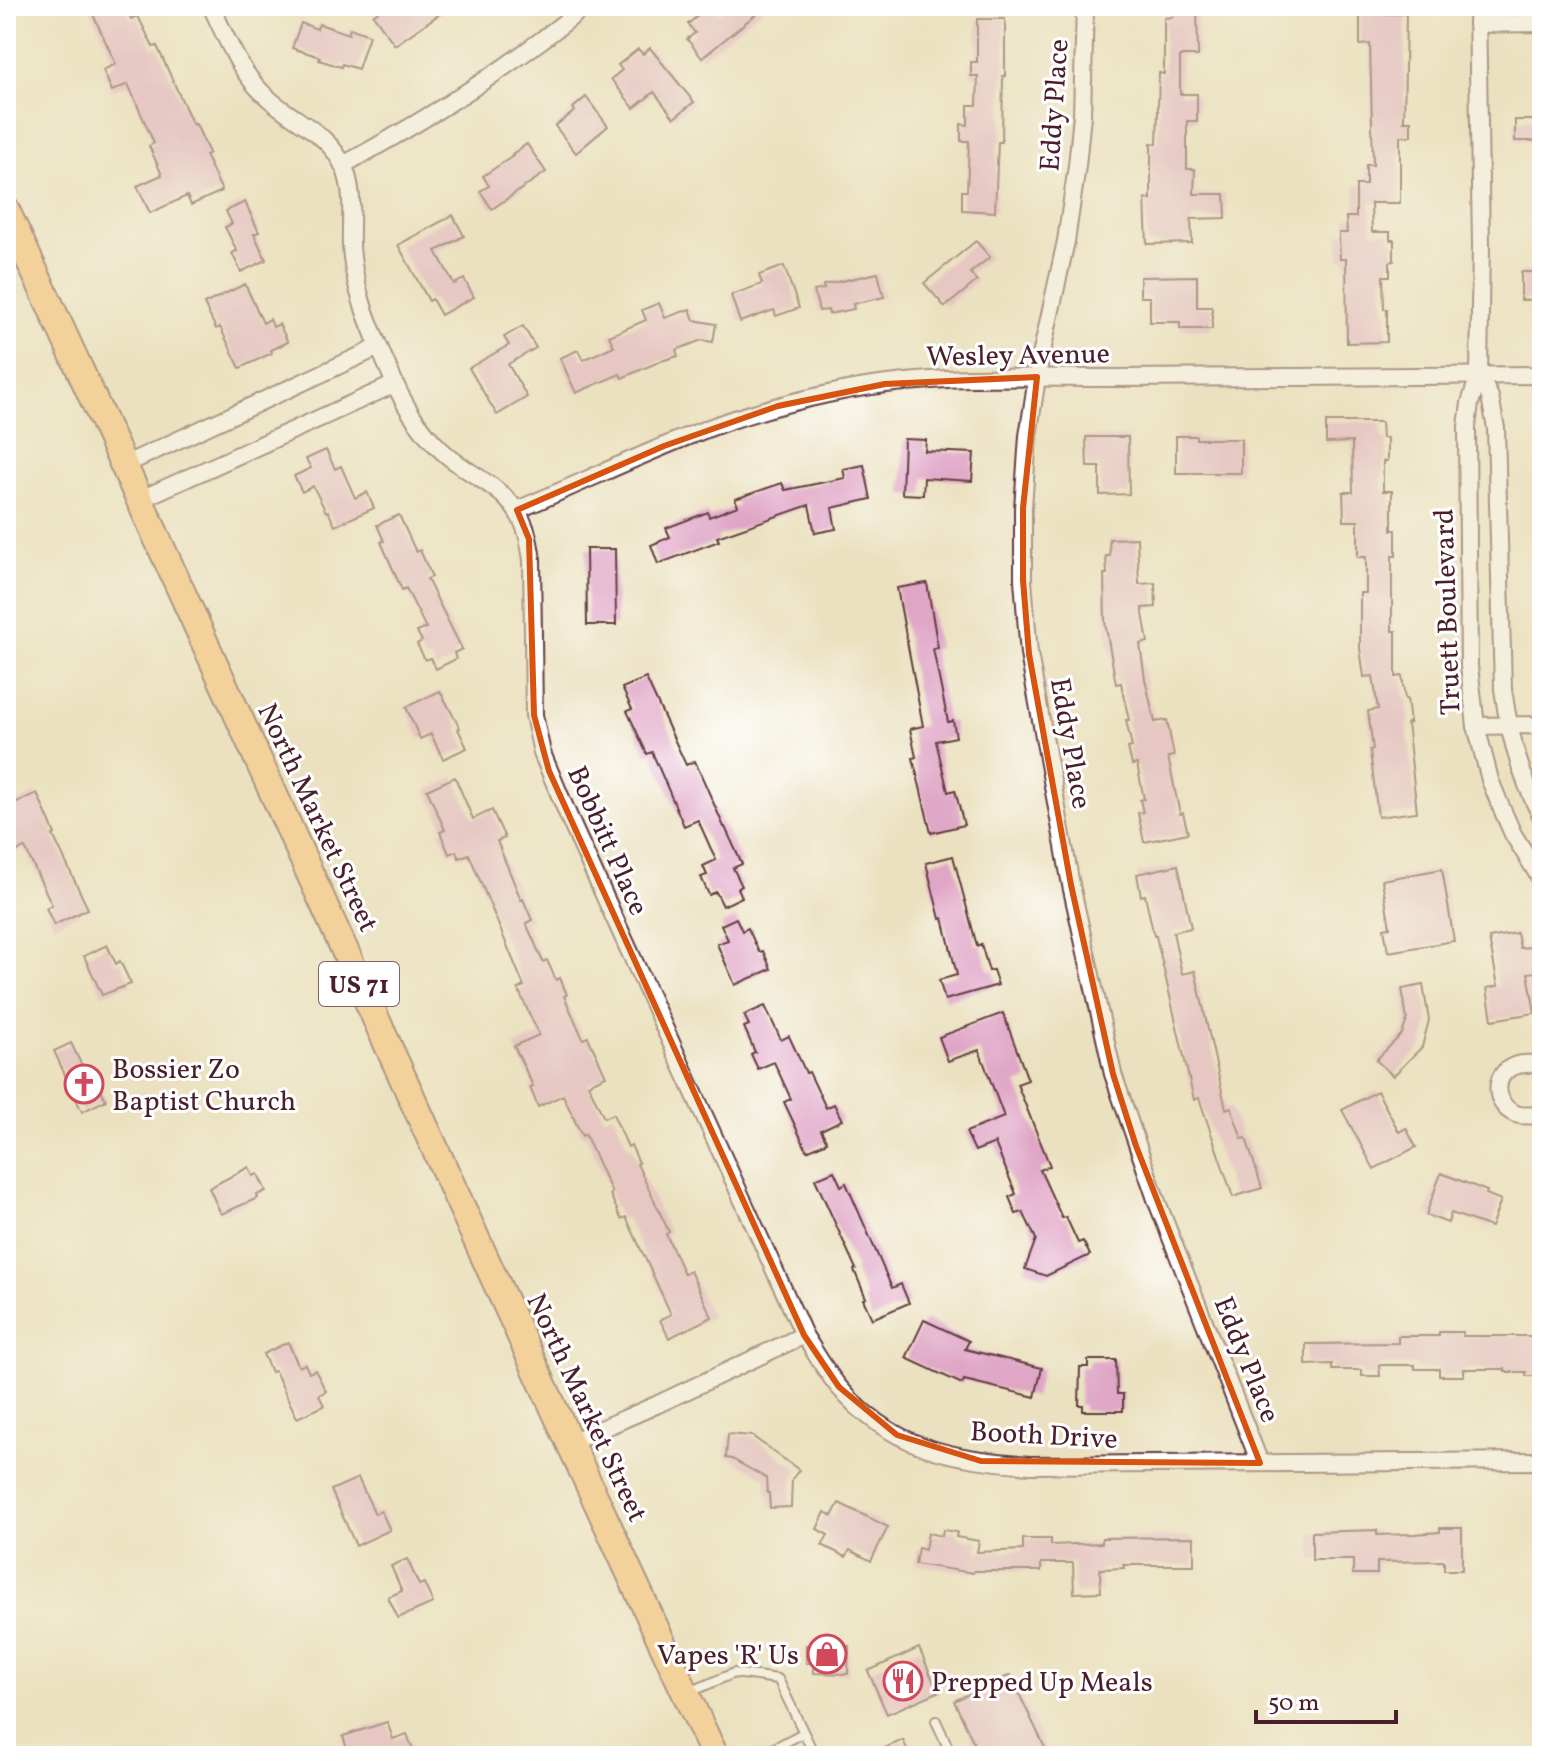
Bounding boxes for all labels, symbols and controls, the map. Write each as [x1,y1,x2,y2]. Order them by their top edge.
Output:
street label: Eddy Place [1031,38,1080,173]
street label: Wesley Avenue [926,335,1110,378]
street label: Truett Boulevard [1425,508,1472,716]
street label: Eddy Place [1039,675,1100,812]
street label: North Market Street [247,697,387,939]
street label: Bobbitt Place [556,760,657,922]
road number: US 71 [319,962,399,1006]
place label: Bossier Zo Baptist Church [112,1051,296,1122]
church icon: Bossier Zo Baptist Church [63,1063,105,1105]
street label: North Market Street [516,1287,656,1529]
street label: Eddy Place [1203,1291,1289,1429]
street label: Booth Drive [969,1413,1119,1460]
shop icon: Vapes 'R' Us [806,1633,848,1675]
place label: Vapes 'R' Us [657,1637,799,1676]
restaurant icon: Prepped Up Meals [882,1660,924,1702]
place label: Prepped Up Meals [931,1664,1153,1703]
scale bar [1256,1674,1396,1724]
text: 50 m [1268,1687,1320,1721]

